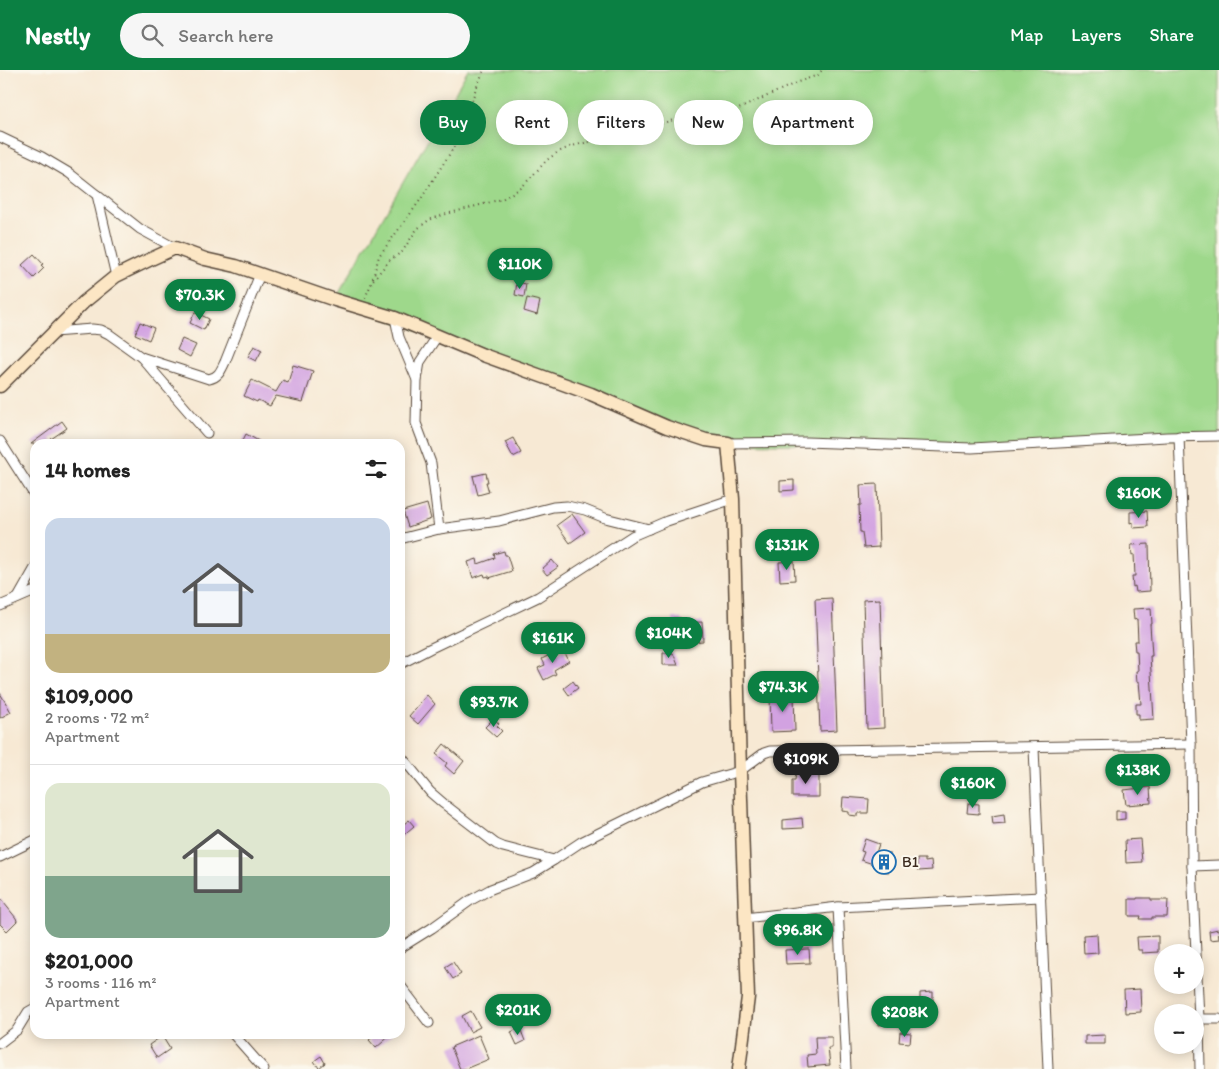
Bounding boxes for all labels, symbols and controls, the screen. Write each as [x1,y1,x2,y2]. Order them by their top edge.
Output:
search box [120,13,470,58]
text: Nestly [25,21,90,50]
icon: search [138,21,166,49]
text: Search here [178,24,274,47]
text: Map [1010,24,1043,46]
text: Layers [1071,24,1121,46]
text: Share [1149,24,1194,46]
chip: Buy [420,100,486,145]
chip: Rent [496,100,568,145]
chip: Filters [578,100,664,145]
chip: New [674,100,743,145]
chip: Apartment [753,100,873,145]
pin: $110K [485,248,555,290]
text: $110K [498,254,542,273]
pin: $70.3K [159,278,241,321]
text: $70.3K [176,285,224,304]
icon: filters [362,455,390,483]
text: 14 homes [45,457,130,482]
pin: $160K [1104,476,1174,519]
text: $160K [1117,483,1161,502]
pin: $131K [752,528,822,571]
text: $131K [766,535,808,554]
icon: home [173,550,263,640]
pin: $104K [634,616,704,659]
pin: $161K [518,622,588,664]
text: $104K [646,623,692,642]
text: $161K [532,628,574,647]
pin: $74.3K [742,670,824,713]
text: $74.3K [759,677,807,696]
text: $109,000 [45,683,133,708]
pin: $93.7K [453,686,535,728]
text: $93.7K [470,692,518,711]
text: 2 rooms · 72 m² [45,708,149,727]
text: Apartment [45,727,120,746]
pin: $109K [771,742,841,785]
text: $109K [784,749,828,768]
pin: $138K [1103,754,1173,796]
text: $138K [1116,760,1160,779]
pin: $160K [938,766,1008,809]
text: $160K [951,773,995,792]
icon: home [173,816,263,906]
building icon: B1 [871,849,897,875]
place label: B1 [902,853,919,871]
pin: $96.8K [757,914,839,956]
text: $96.8K [774,920,822,939]
map controls [1154,944,1204,1054]
button: + [1154,944,1204,994]
text: $201,000 [45,948,133,973]
text: 3 rooms · 116 m² [45,973,156,992]
text: Apartment [45,992,120,1011]
pin: $201K [483,994,553,1036]
pin: $208K [870,996,940,1038]
text: $201K [496,1000,540,1019]
text: $208K [882,1002,928,1021]
button: − [1154,1004,1204,1054]

